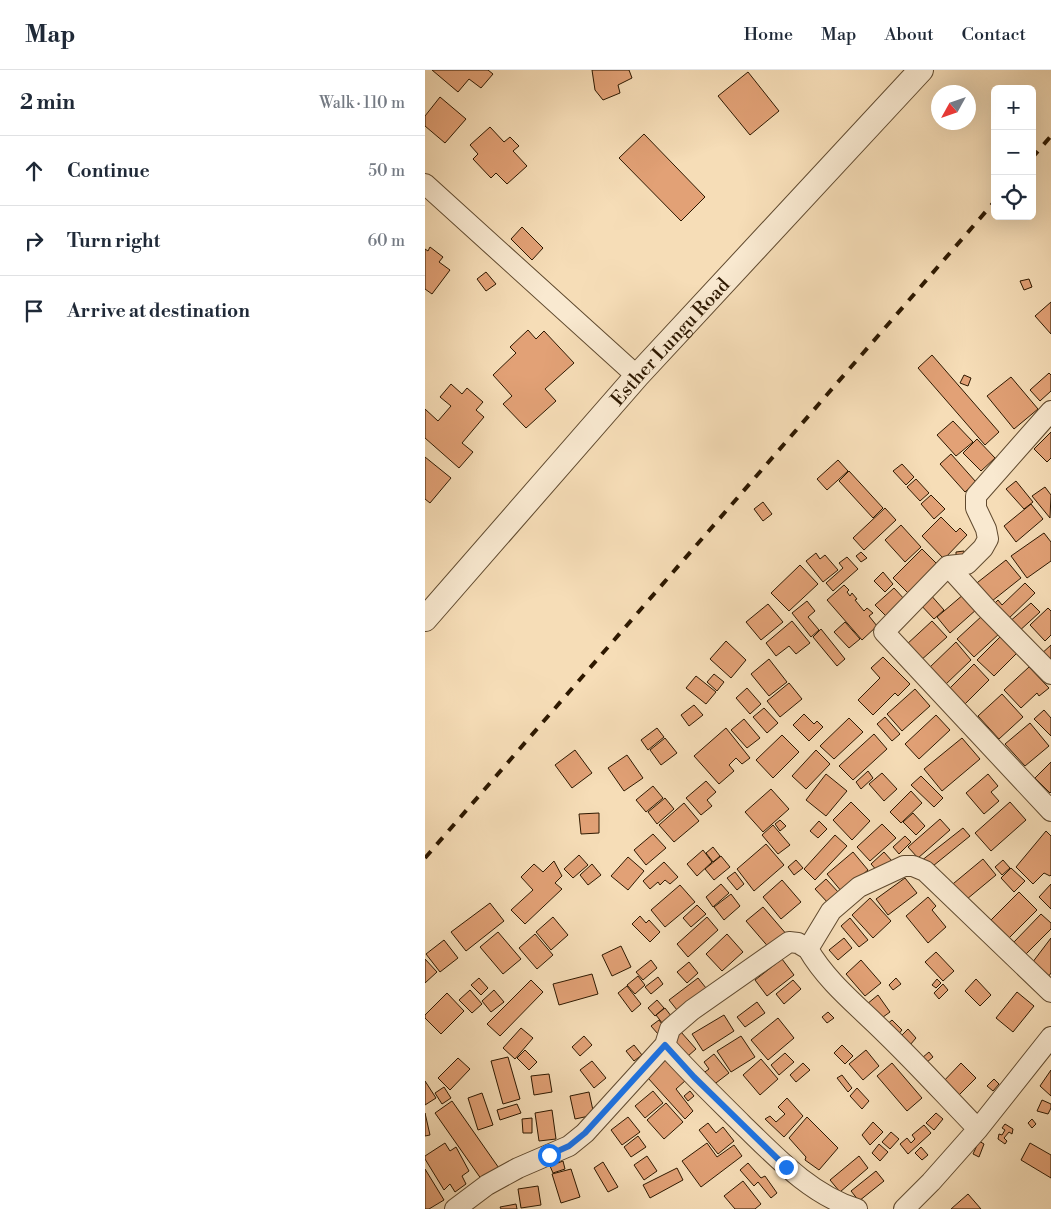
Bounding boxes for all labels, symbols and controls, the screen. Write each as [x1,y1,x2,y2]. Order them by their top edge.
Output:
text: Map [25,20,75,50]
text: Home [744,23,793,46]
text: Map [821,23,857,46]
text: About [885,23,934,46]
text: Contact [962,23,1026,46]
north arrow [931,85,976,130]
map controls [991,85,1036,220]
button: + [991,85,1036,130]
text: 2 min [20,90,75,116]
text: Walk · 110 m [319,93,405,113]
button: − [991,130,1036,175]
icon: ahead [20,157,48,185]
text: Continue [67,159,150,183]
text: 50 m [368,161,405,181]
button: locate [991,175,1036,220]
icon: right [20,227,48,255]
text: Turn right [67,229,160,253]
text: 60 m [367,231,405,251]
street label: Esther Lungu Road [606,273,735,411]
icon: arrive [20,297,48,325]
text: Arrive at destination [67,299,250,323]
route start [538,1144,561,1167]
route end [775,1156,798,1179]

